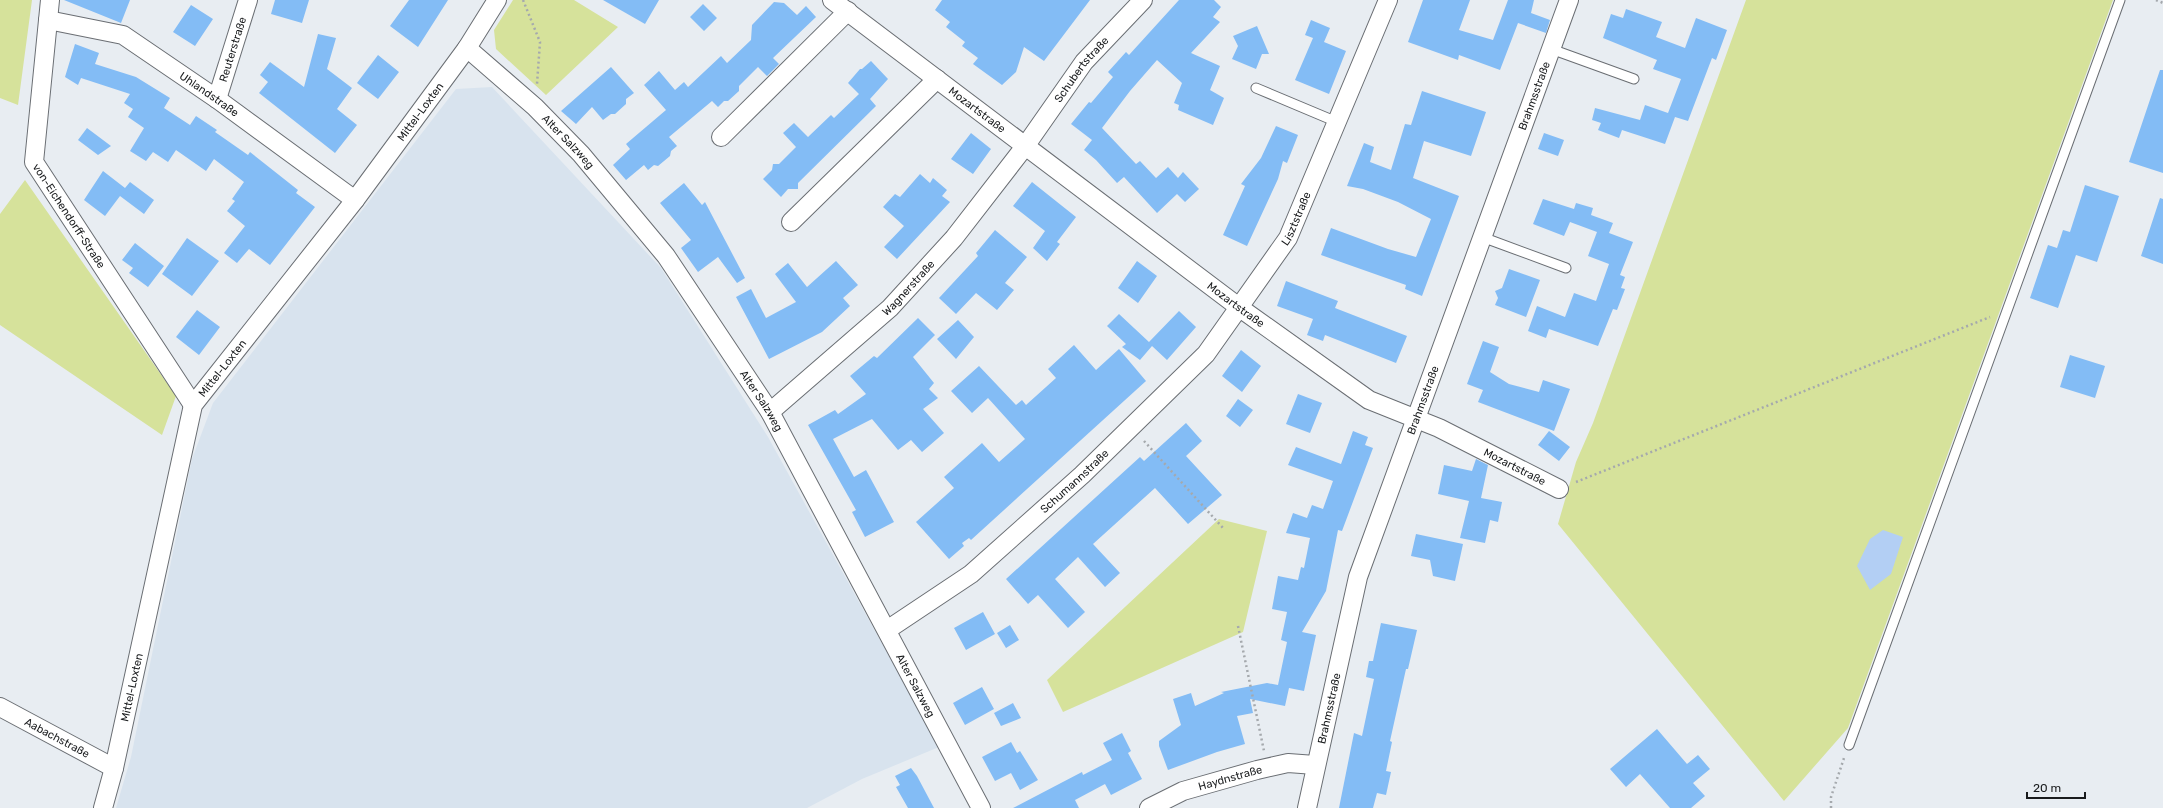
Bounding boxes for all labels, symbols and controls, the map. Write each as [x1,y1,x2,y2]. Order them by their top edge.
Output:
street label: Reuterstraße [217,15,249,84]
street label: Schubertstraße [1052,34,1112,105]
street label: Brahmsstraße [1516,60,1553,132]
street label: Uhlandstraße [177,69,241,120]
street label: Mittel-Loxten [395,80,446,144]
street label: Mozartstraße [946,84,1008,136]
street label: Alter Salzweg [539,112,597,172]
street label: von-Eichendorff-Straße [30,161,108,271]
street label: Lisztstraße [1279,190,1314,248]
street label: Wagnerstraße [880,258,937,319]
street label: Mozartstraße [1205,280,1267,330]
street label: Mittel-Loxten [196,337,249,400]
street label: Brahmsstraße [1405,364,1442,436]
street label: Alter Salzweg [737,368,785,434]
street label: Mozartstraße [1481,446,1548,488]
street label: Schumannstraße [1038,447,1112,516]
street label: Mittel-Loxten [118,652,146,723]
street label: Alter Salzweg [893,652,937,720]
street label: Brahmsstraße [1315,672,1344,745]
street label: Aabachstraße [22,715,92,761]
street label: Haydnstraße [1197,763,1263,793]
scale bar [2027,774,2085,800]
text: 20 m [2033,781,2061,795]

